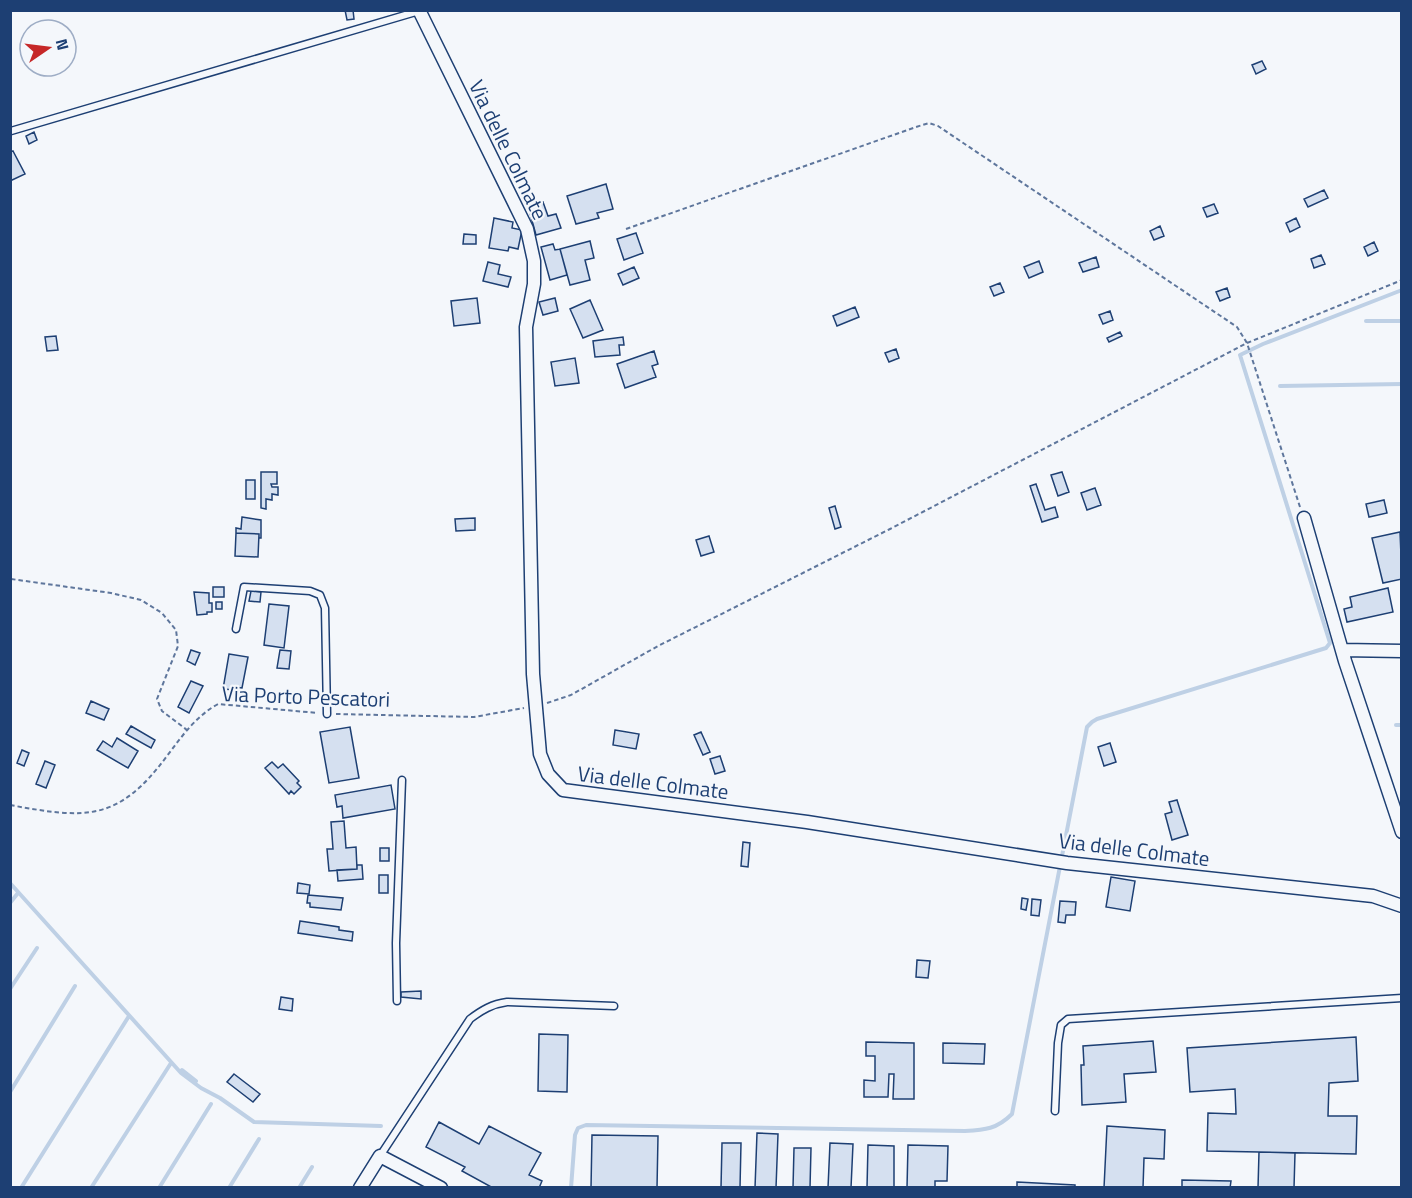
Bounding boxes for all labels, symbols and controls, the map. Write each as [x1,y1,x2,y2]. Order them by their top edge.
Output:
north arrow [18,18,78,78]
text: N [50,36,76,53]
street label: Via delle Colmate [461,74,557,225]
street label: Via Porto Pescatori [221,677,391,715]
street label: Via delle Colmate [576,757,730,807]
street label: Via delle Colmate [1057,824,1211,874]

